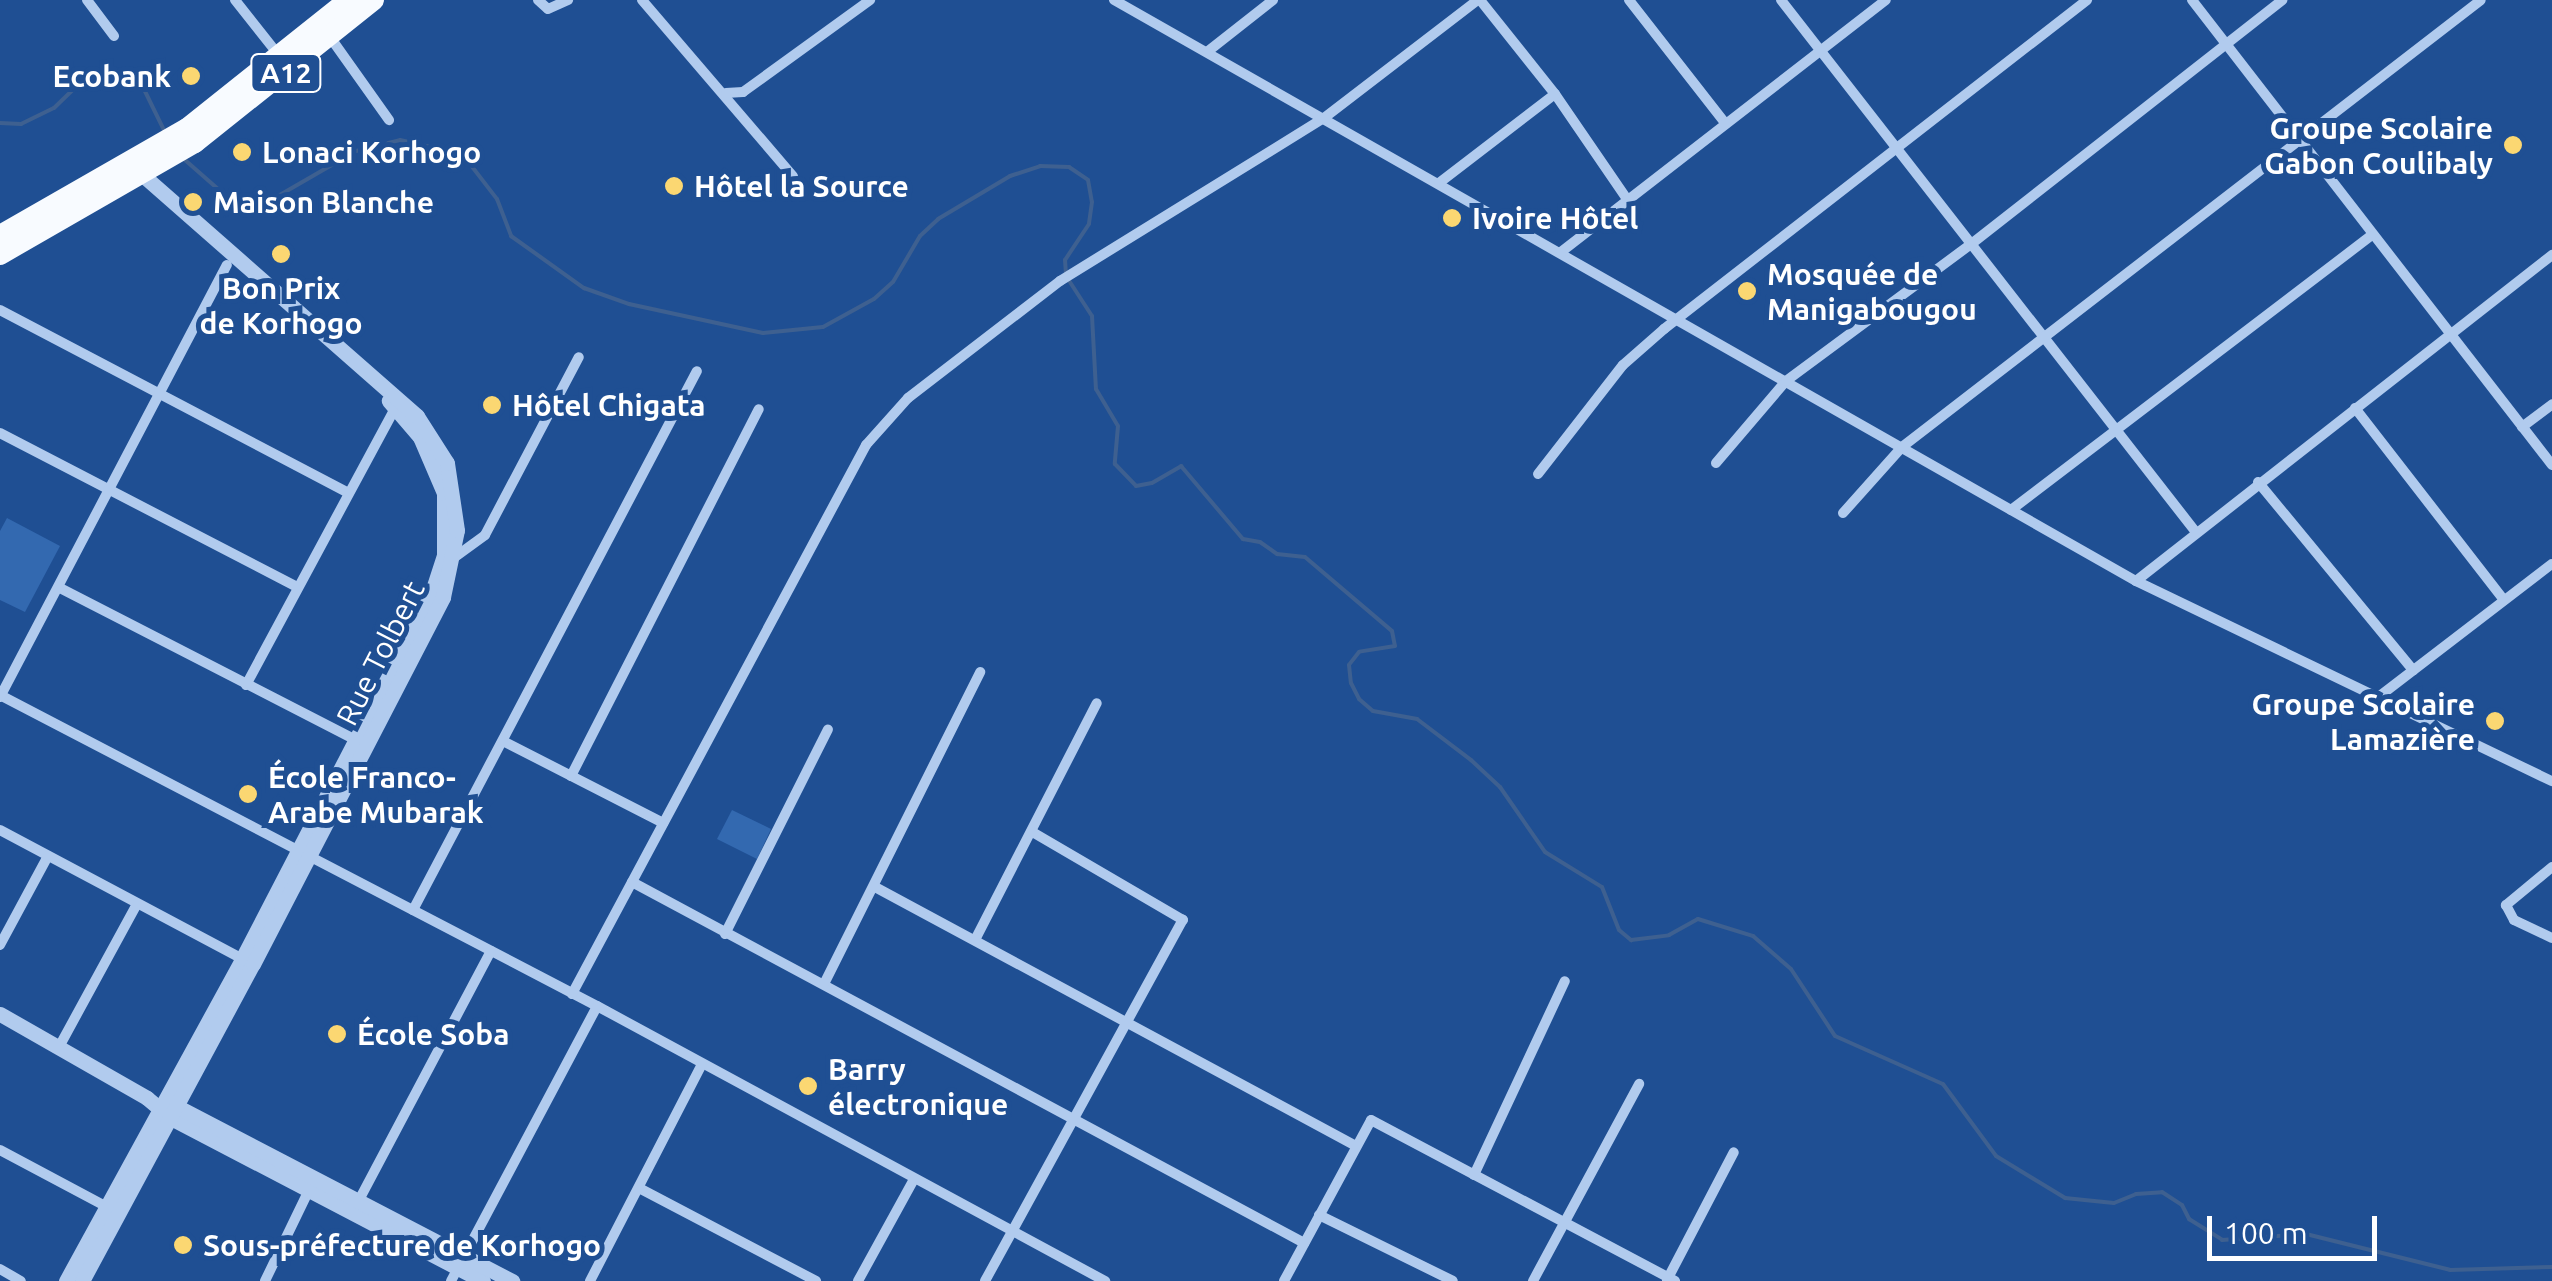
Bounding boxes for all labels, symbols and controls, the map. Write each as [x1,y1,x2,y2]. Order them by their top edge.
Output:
road number: A12 [248,50,324,96]
place label: Ecobank [53,58,171,94]
marker: Ecobank [180,65,202,87]
place label: Groupe Scolaire Gabon Coulibaly [2264,110,2493,180]
place label: Lonaci Korhogo [262,134,481,170]
marker: Groupe Scolaire Gabon Coulibaly [2502,134,2524,156]
marker: Lonaci Korhogo [231,141,253,163]
place label: Hôtel la Source [694,168,909,204]
marker: Hôtel la Source [663,175,685,197]
place label: Maison Blanche [213,184,434,220]
marker: Maison Blanche [182,191,204,213]
place label: Ivoire Hôtel [1472,200,1638,236]
marker: Ivoire Hôtel [1441,207,1463,229]
marker: Bon Prix de Korhogo [270,243,292,265]
place label: Mosquée de Manigabougou [1767,256,1977,326]
place label: Bon Prix de Korhogo [199,270,363,340]
marker: Mosquée de Manigabougou [1736,280,1758,302]
place label: Hôtel Chigata [512,387,706,423]
marker: Hôtel Chigata [481,394,503,416]
street label: Rue Tolbert [328,575,432,731]
place label: Groupe Scolaire Lamazière [2251,686,2475,756]
marker: Groupe Scolaire Lamazière [2484,710,2506,732]
place label: École Franco- Arabe Mubarak [268,759,484,830]
marker: École Franco- Arabe Mubarak [237,783,259,805]
place label: École Soba [357,1016,510,1052]
marker: École Soba [326,1023,348,1045]
place label: Barry électronique [828,1051,1008,1122]
marker: Barry électronique [797,1075,819,1097]
scale bar [2212,1196,2382,1258]
text: 100 m [2224,1216,2308,1250]
place label: Sous-préfecture de Korhogo [203,1227,601,1263]
marker: Sous-préfecture de Korhogo [172,1234,194,1256]

